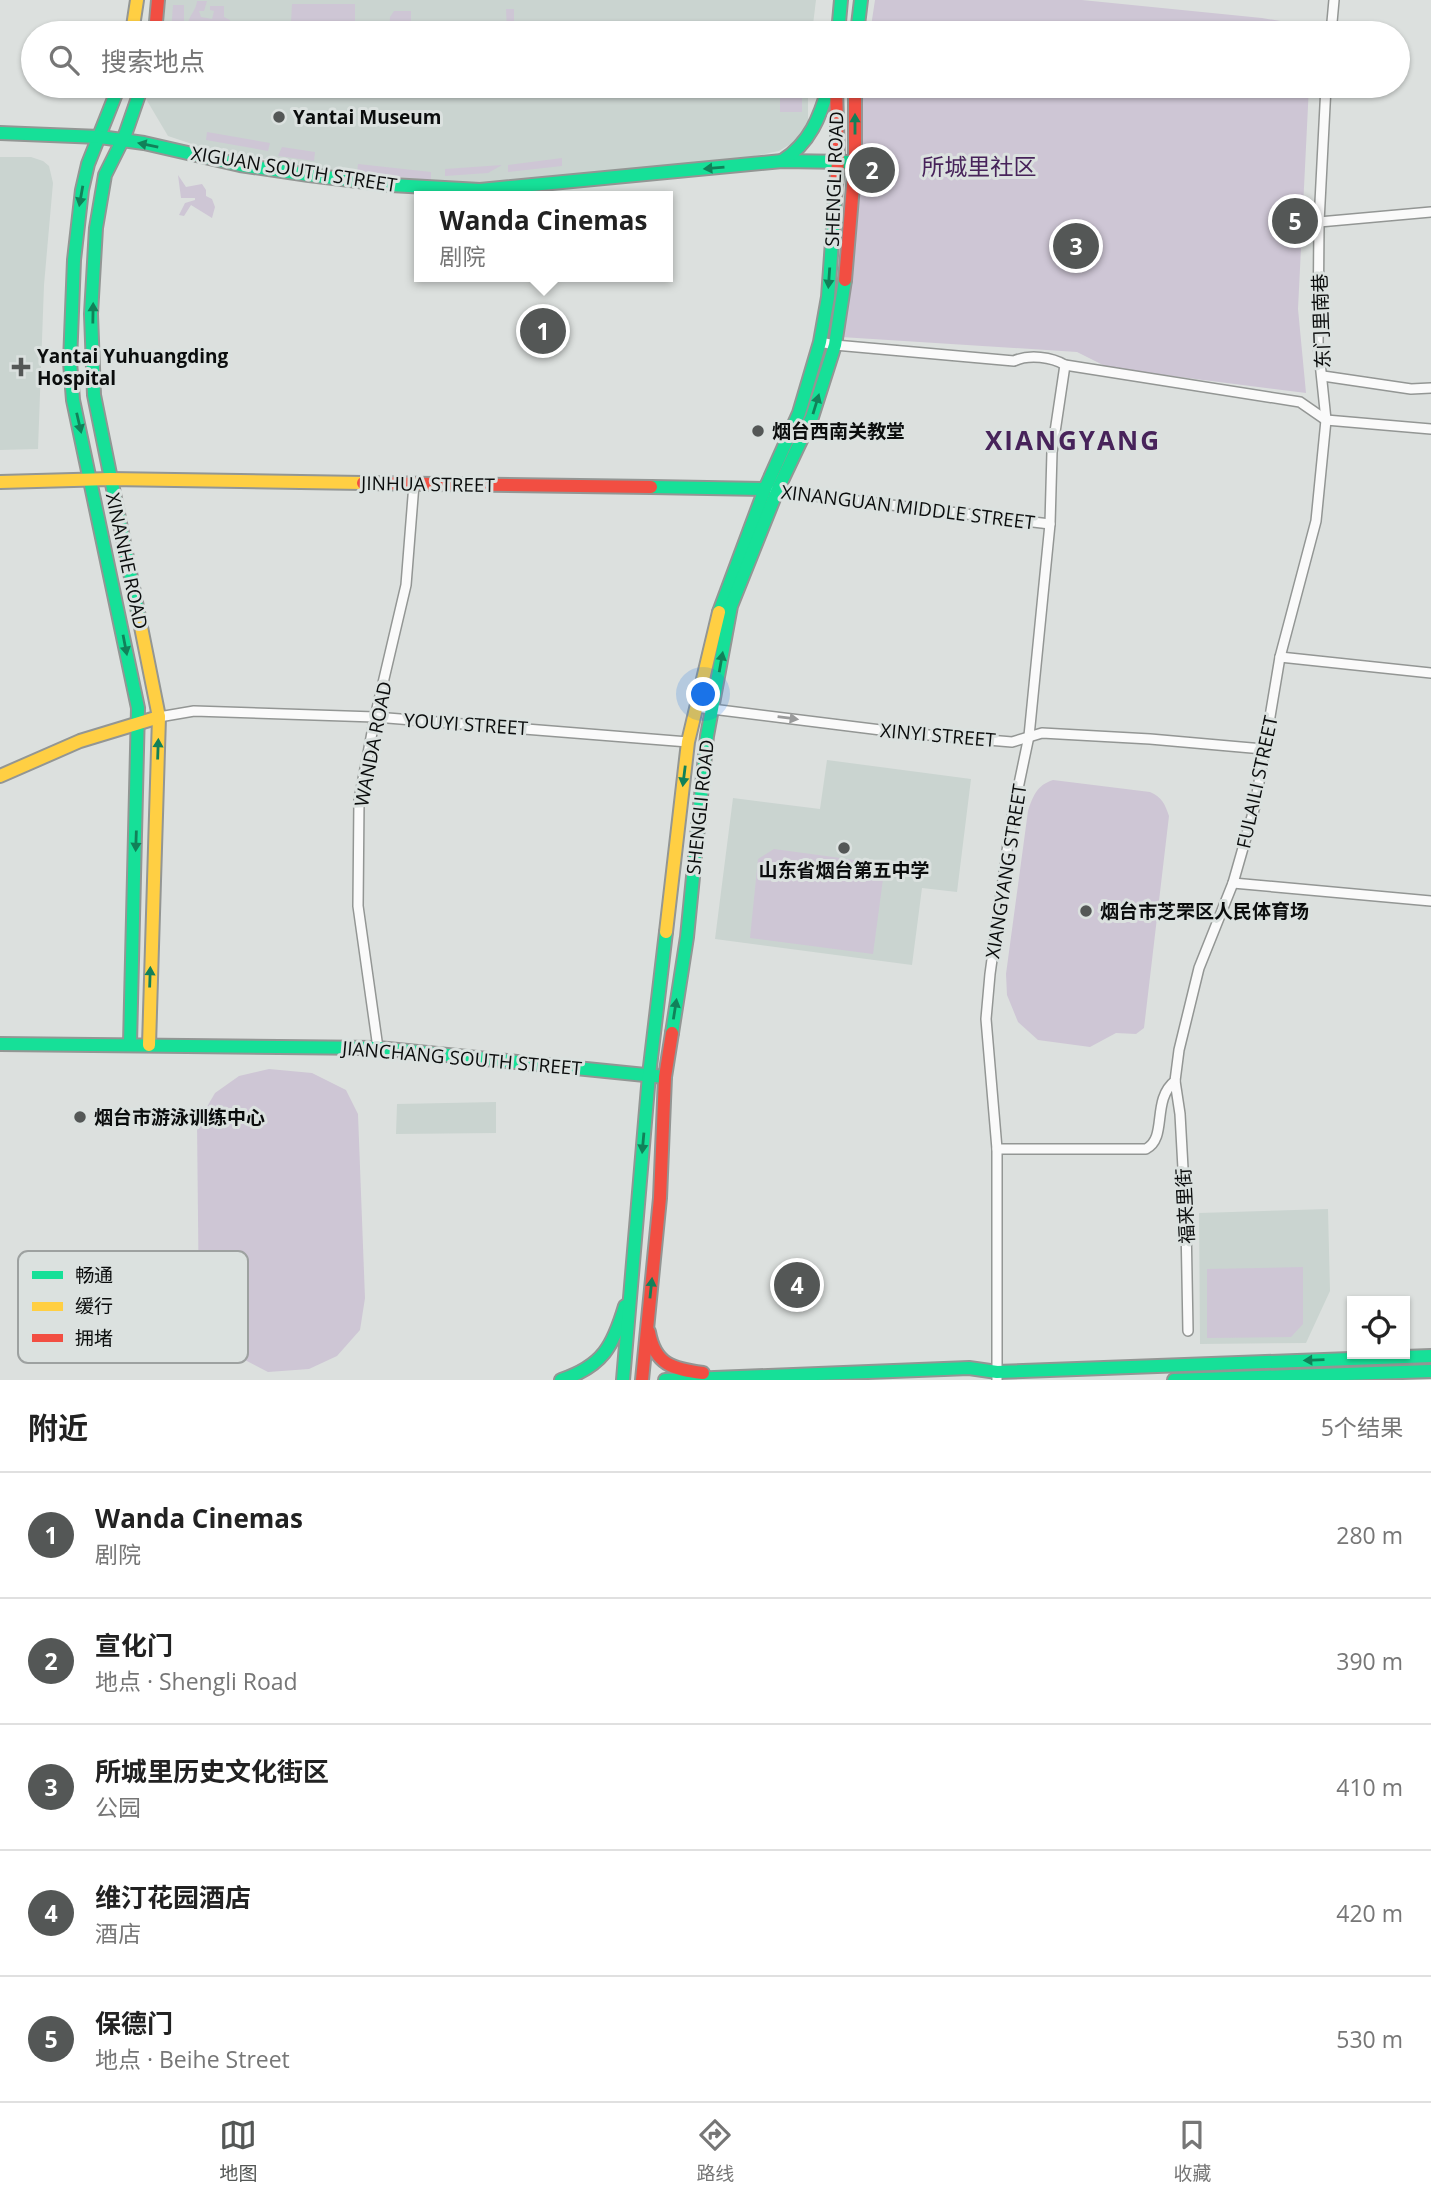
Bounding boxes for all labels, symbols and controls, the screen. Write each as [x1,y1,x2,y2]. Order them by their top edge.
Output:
search box [21,21,1410,98]
icon: search [45,41,83,79]
text: 搜索地点 [101,43,205,79]
place label: Yantai Museum [293,104,442,130]
marker: Yantai Museum [271,109,287,125]
street label: SHENGLI ROAD [819,111,849,247]
one-way arrow [849,113,861,135]
one-way arrow [137,139,159,150]
street label: XIGUAN SOUTH STREET [189,140,399,198]
pin: 2 [849,144,895,196]
district label: 所城里社区 [922,150,1037,182]
one-way arrow [703,163,725,174]
one-way arrow [75,185,86,207]
popup [414,191,673,282]
pin: 5 [1272,195,1318,247]
text: Wanda Cinemas [440,202,647,238]
pin: 3 [1053,220,1099,272]
text: 剧院 [440,240,486,272]
one-way arrow [823,268,834,290]
street label: 东门里南巷 [1306,273,1336,369]
one-way arrow [87,301,99,323]
pin: 1 [520,305,566,357]
place label: Yantai Yuhuangding Hospital [37,343,229,391]
marker: Yantai Yuhuangding Hospital [11,357,31,377]
one-way arrow [811,394,822,415]
one-way arrow [73,412,84,434]
place label: 烟台西南关教堂 [772,418,905,444]
district label: XIANGYANG [985,422,1161,458]
marker: 烟台西南关教堂 [750,423,766,439]
street label: JINHUA STREET [359,470,496,498]
street label: XINANGUAN MIDDLE STREET [780,479,1037,536]
street label: XINANHE ROAD [100,490,154,632]
one-way arrow [120,634,131,656]
one-way arrow [716,651,727,673]
your location [686,677,720,711]
street label: WANDA ROAD [348,679,398,809]
street label: YOUYI STREET [403,707,529,741]
one-way arrow [777,712,799,723]
street label: FULAILI STREET [1230,713,1284,851]
street label: XINYI STREET [879,717,997,753]
one-way arrow [153,738,164,760]
street label: SHENGLI ROAD [680,738,720,876]
one-way arrow [678,766,689,788]
street label: XIANGYANG STREET [979,781,1033,960]
one-way arrow [130,830,141,852]
marker: 山东省烟台第五中学 [836,840,852,856]
place label: 山东省烟台第五中学 [758,857,930,883]
place label: 烟台市芝罘区人民体育场 [1100,898,1309,924]
marker: 烟台市芝罘区人民体育场 [1078,903,1094,919]
one-way arrow [144,965,155,987]
one-way arrow [670,998,681,1020]
street label: JIANCHANG SOUTH STREET [339,1034,583,1081]
place label: 烟台市游泳训练中心 [94,1104,265,1130]
marker: 烟台市游泳训练中心 [72,1109,88,1125]
one-way arrow [637,1132,648,1154]
street label: 福来里街 [1170,1167,1200,1245]
legend [18,1251,248,1363]
pin: 4 [774,1259,820,1311]
text: 畅通 [75,1262,113,1288]
one-way arrow [646,1277,657,1299]
text: 缓行 [75,1293,113,1319]
map controls [1347,1296,1410,1359]
button: locate [1347,1296,1410,1359]
text: 拥堵 [75,1325,113,1351]
one-way arrow [1303,1355,1325,1366]
text: 附近 [28,1407,88,1448]
text: 5个结果 [1321,1411,1403,1443]
text: Wanda Cinemas [95,1500,303,1536]
text: 1 [44,1519,58,1551]
text: 280 m [1336,1519,1403,1551]
text: 剧院 [95,1538,141,1570]
text: 宣化门 [95,1627,173,1663]
text: 2 [44,1645,58,1677]
text: 390 m [1336,1645,1403,1677]
text: 地点 · Shengli Road [95,1665,298,1697]
text: 所城里历史文化街区 [95,1753,329,1789]
text: 3 [44,1771,58,1803]
text: 410 m [1336,1771,1403,1803]
text: 公园 [95,1791,141,1823]
text: 维汀花园酒店 [95,1879,251,1915]
text: 4 [44,1897,58,1929]
text: 420 m [1336,1897,1403,1929]
text: 酒店 [95,1917,141,1949]
text: 保德门 [95,2005,173,2041]
text: 5 [44,2023,58,2055]
text: 530 m [1336,2023,1403,2055]
text: 地点 · Beihe Street [95,2043,290,2075]
tab: 地图 [219,2116,258,2186]
tab: 路线 [696,2116,735,2186]
tab: 收藏 [1173,2116,1212,2186]

